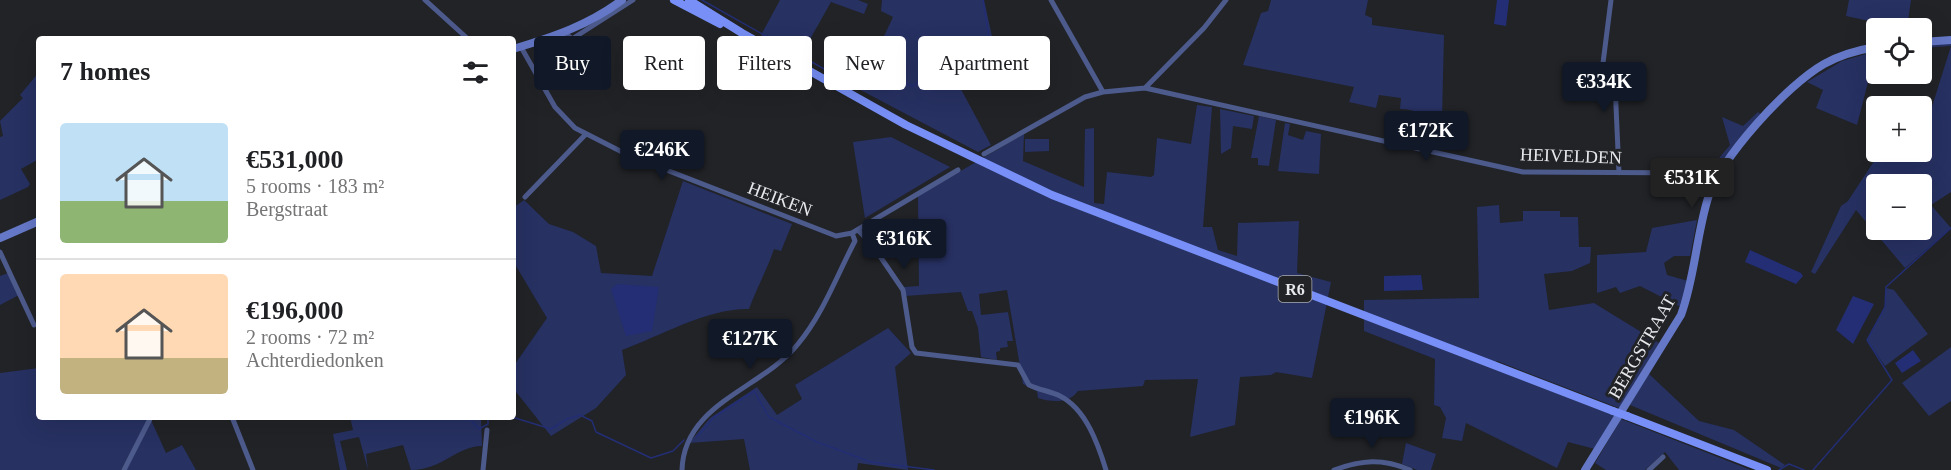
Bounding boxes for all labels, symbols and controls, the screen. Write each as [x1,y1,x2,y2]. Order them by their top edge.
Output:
map controls [1866,18,1932,240]
button: locate [1866,18,1932,84]
chip: Buy [534,36,611,90]
chip: Rent [623,36,705,90]
chip: Filters [717,36,812,90]
chip: New [824,36,906,90]
chip: Apartment [918,36,1050,90]
icon: filters [459,56,492,89]
text: 7 homes [60,57,150,86]
pin: €334K [1562,62,1646,113]
text: €334K [1576,70,1632,92]
button: + [1866,96,1932,162]
pin: €172K [1384,111,1468,162]
text: €172K [1398,119,1454,141]
pin: €246K [620,130,704,181]
text: €246K [634,138,690,160]
street label: HEIVELDEN [1520,144,1622,168]
text: €531,000 [246,145,344,174]
icon: home [108,147,180,219]
pin: €531K [1650,158,1734,209]
text: €531K [1664,166,1720,188]
button: − [1866,174,1932,240]
text: 5 rooms · 183 m² [246,175,384,197]
street label: HEIKEN [745,178,815,220]
text: Bergstraat [246,198,328,220]
pin: €316K [862,219,946,270]
text: €316K [876,227,932,249]
road number: R6 [1278,276,1312,302]
street label: BERGSTRAAT [1604,292,1680,402]
text: €196,000 [246,296,344,325]
icon: home [108,298,180,370]
pin: €127K [708,319,792,370]
text: 2 rooms · 72 m² [246,326,374,348]
text: €127K [722,327,778,349]
text: Achterdiedonken [246,349,384,371]
pin: €196K [1330,398,1414,449]
text: €196K [1344,406,1400,428]

